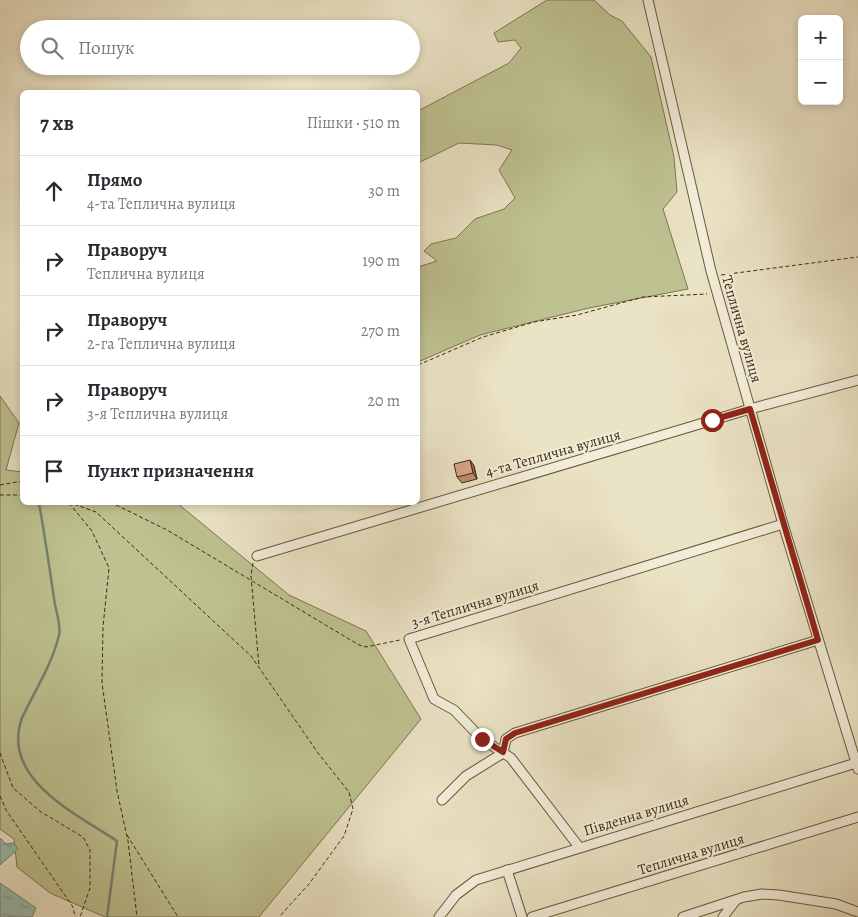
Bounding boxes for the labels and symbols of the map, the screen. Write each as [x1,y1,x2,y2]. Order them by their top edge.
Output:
street label: Теплична вулиця [717,273,767,385]
route start [701,409,724,432]
street label: 4-та Теплична вулиця [483,424,623,482]
street label: 3-я Теплична вулиця [409,575,541,633]
route end [471,728,494,751]
street label: Південна вулиця [581,789,691,841]
street label: Теплична вулиця [635,828,747,880]

